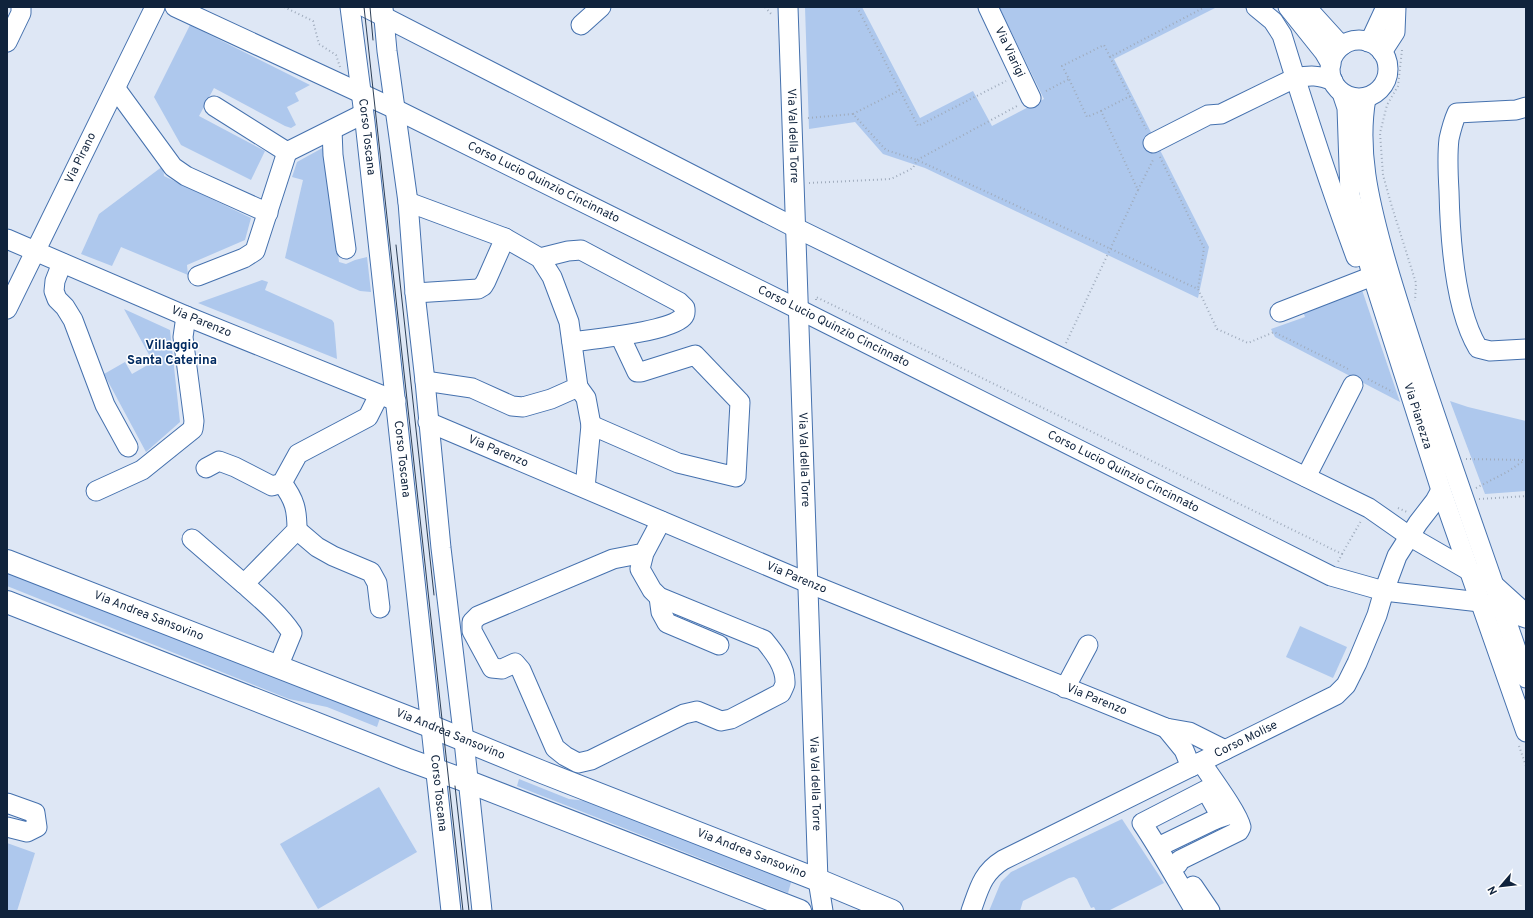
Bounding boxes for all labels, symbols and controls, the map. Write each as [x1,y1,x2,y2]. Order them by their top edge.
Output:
street label: Via Viarigi [991,24,1028,80]
street label: Via Val della Torre [783,88,802,184]
street label: Corso Toscana [354,98,379,176]
street label: Via Pirano [62,130,100,186]
street label: Corso Lucio Quinzio Cincinnato [464,138,622,227]
street label: Corso Lucio Quinzio Cincinnato [755,282,912,372]
street label: Via Parenzo [168,302,234,342]
district label: Villaggio Santa Caterina [127,338,217,369]
street label: Via Pianezza [1399,381,1435,451]
street label: Via Val della Torre [794,412,813,507]
street label: Corso Toscana [390,420,414,498]
street label: Corso Lucio Quinzio Cincinnato [1044,427,1202,517]
street label: Via Parenzo [465,432,531,472]
street label: Via Parenzo [764,558,829,598]
street label: Via Andrea Sansovino [91,588,206,645]
street label: Via Parenzo [1064,680,1130,719]
street label: Via Andrea Sansovino [393,705,508,764]
street label: Corso Molise [1212,717,1280,762]
street label: Via Val della Torre [805,736,824,831]
street label: Corso Toscana [426,754,450,832]
street label: Via Andrea Sansovino [694,825,809,883]
north arrow [1481,866,1521,906]
text: N [1485,883,1501,897]

